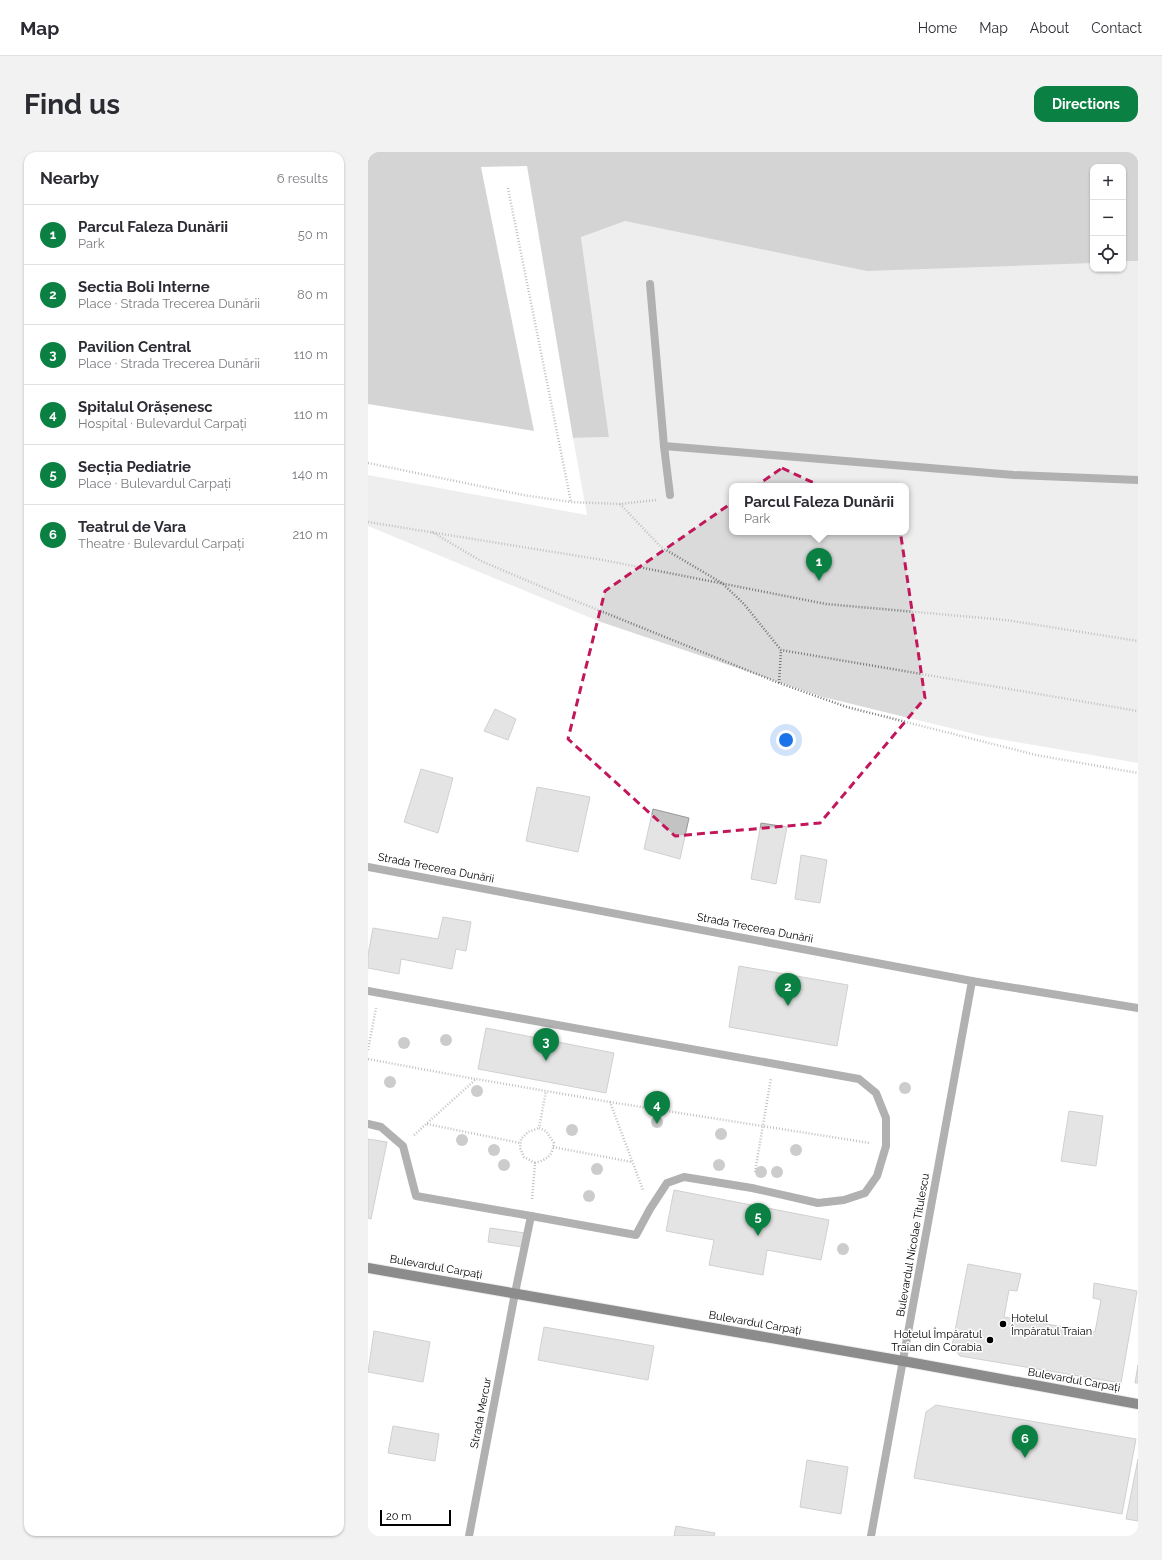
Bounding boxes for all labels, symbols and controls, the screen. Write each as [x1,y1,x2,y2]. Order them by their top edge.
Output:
text: Map [20,17,59,39]
text: Home [918,20,957,36]
text: Map [979,20,1008,36]
text: About [1030,20,1069,36]
text: Contact [1091,20,1142,36]
button: Directions [1034,86,1138,122]
text: Find us [24,88,120,121]
map controls [1090,164,1126,272]
button: + [1090,164,1126,200]
text: Nearby [40,168,99,188]
text: 6 results [277,171,328,186]
button: − [1090,200,1126,236]
text: Parcul Faleza Dunării [78,218,228,236]
text: 1 [50,227,56,242]
text: 50 m [298,227,328,242]
text: Park [78,236,105,251]
button: locate [1090,236,1126,272]
text: Sectia Boli Interne [78,278,210,296]
text: 2 [49,287,57,302]
text: 80 m [297,287,328,302]
text: Place · Strada Trecerea Dunării [78,296,260,311]
text: Pavilion Central [78,338,191,356]
text: 3 [49,347,57,362]
text: 110 m [294,347,328,362]
text: Place · Strada Trecerea Dunării [78,356,260,371]
text: Spitalul Orășenesc [78,398,213,416]
text: 4 [49,407,57,422]
text: 110 m [294,407,328,422]
text: Hospital · Bulevardul Carpați [78,416,247,431]
text: Secția Pediatrie [78,458,191,476]
text: 5 [49,467,57,482]
text: 140 m [292,467,328,482]
text: Place · Bulevardul Carpați [78,476,231,491]
popup [729,483,909,535]
text: Parcul Faleza Dunării [744,493,894,511]
text: Park [744,511,770,526]
text: Teatrul de Vara [78,518,186,536]
text: 6 [49,527,57,542]
text: 210 m [292,527,328,542]
text: Theatre · Bulevardul Carpați [78,536,244,551]
pin: 1 [806,548,832,581]
your location [776,730,796,750]
street label: Strada Trecerea Dunării [377,850,495,886]
street label: Strada Trecerea Dunării [696,910,814,946]
pin: 2 [775,973,801,1006]
pin: 3 [533,1028,559,1061]
pin: 4 [644,1091,670,1124]
street label: Bulevardul Nicolae Titulescu [894,1172,932,1318]
pin: 5 [745,1203,771,1236]
street label: Bulevardul Carpați [389,1252,483,1282]
street label: Bulevardul Carpați [708,1308,802,1338]
place label: Hotelul Împăratul Traian [1011,1312,1092,1338]
marker: Hotelul Împăratul Traian [998,1319,1008,1329]
place label: Hotelul Împăratul Traian din Corabia [891,1327,982,1354]
marker: Hotelul Împăratul Traian din Corabia [985,1335,995,1345]
street label: Bulevardul Carpați [1027,1365,1121,1395]
street label: Strada Mercur [468,1376,494,1450]
pin: 6 [1012,1425,1038,1458]
scale bar [380,1508,451,1527]
text: 20 m [386,1510,411,1523]

